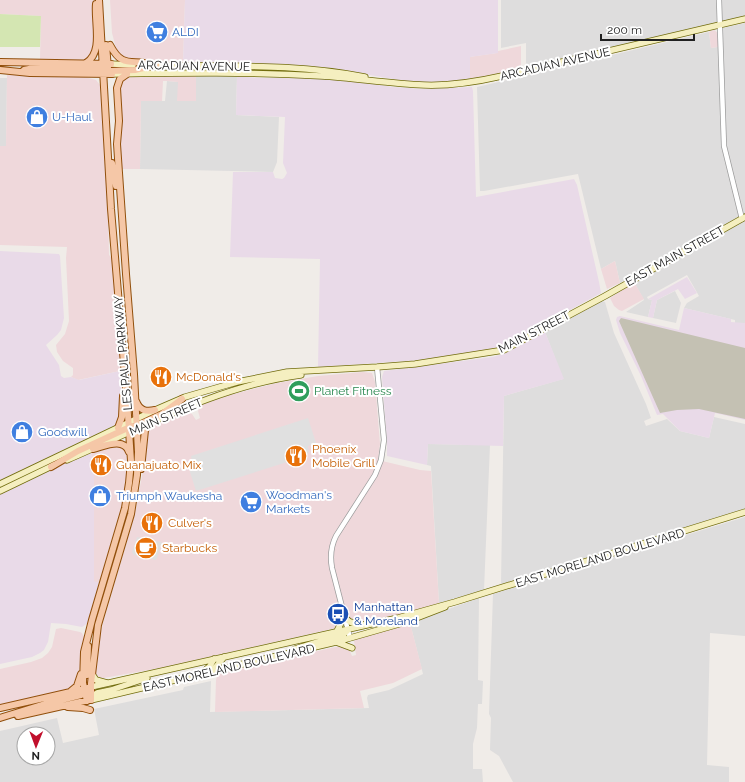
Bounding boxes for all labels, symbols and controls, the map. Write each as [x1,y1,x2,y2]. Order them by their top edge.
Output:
scale bar [601,16,694,42]
supermarket icon: ALDI [144,19,170,45]
text: 200 m [607,23,642,37]
place label: ALDI [172,25,199,39]
street label: ARCADIAN AVENUE [499,45,611,83]
street label: ARCADIAN AVENUE [138,58,250,74]
shop icon: U-Haul [24,104,50,130]
place label: U-Haul [52,110,93,124]
street label: EAST MAIN STREET [623,223,727,289]
street label: LES PAUL PARKWAY [111,295,135,411]
street label: MAIN STREET [496,308,573,356]
restaurant icon: McDonald's [148,364,174,390]
place label: McDonald's [176,370,241,384]
sports icon: Planet Fitness [286,378,312,404]
place label: Planet Fitness [314,384,392,398]
street label: MAIN STREET [127,395,205,439]
shop icon: Goodwill [9,419,35,445]
place label: Goodwill [38,425,88,439]
place label: Phoenix Mobile Grill [312,442,376,470]
restaurant icon: Phoenix Mobile Grill [283,443,309,469]
restaurant icon: Guanajuato Mix [88,452,114,478]
place label: Guanajuato Mix [116,458,201,472]
shop icon: Triumph Waukesha [87,483,113,509]
place label: Woodman's Markets [266,488,332,516]
place label: Triumph Waukesha [116,489,222,503]
supermarket icon: Woodman's Markets [238,489,264,515]
restaurant icon: Culver's [139,510,165,536]
place label: Culver's [168,516,212,530]
street label: EAST MORELAND BOULEVARD [514,526,686,590]
cafe icon: Starbucks [133,535,159,561]
place label: Starbucks [162,541,217,555]
place label: Manhattan & Moreland [354,600,418,628]
bus stop icon: Manhattan & Moreland [325,601,351,627]
street label: EAST MORELAND BOULEVARD [142,641,317,695]
north arrow [16,726,56,766]
text: N [32,749,40,762]

